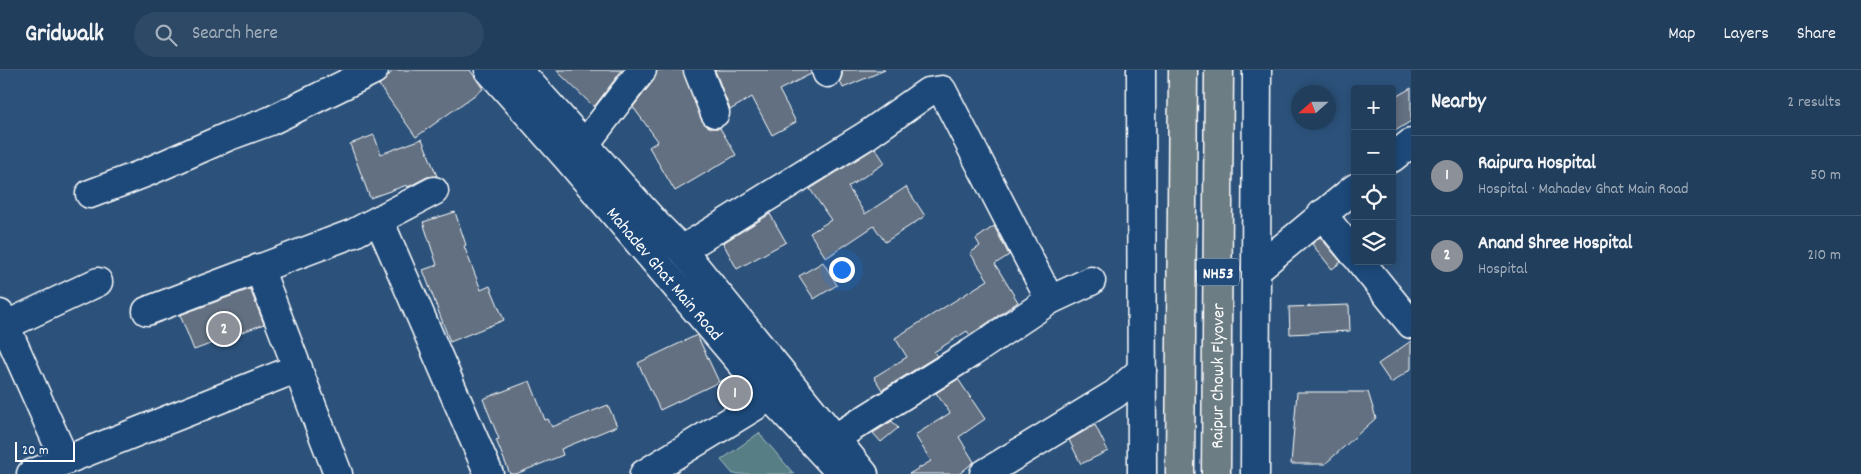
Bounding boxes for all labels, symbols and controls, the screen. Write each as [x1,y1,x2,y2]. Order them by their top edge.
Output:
search box [134,12,484,57]
text: Gridwalk [25,18,104,52]
icon: search [152,21,180,49]
text: Search here [192,21,278,48]
text: Map [1668,22,1695,47]
text: Layers [1723,22,1769,47]
text: Share [1797,22,1836,47]
north arrow [1291,85,1336,130]
map controls [1351,85,1396,265]
button: + [1351,85,1396,130]
text: Nearby [1431,88,1486,118]
text: 2 results [1787,91,1841,114]
button: − [1351,130,1396,175]
text: Raipura Hospital [1478,151,1596,178]
text: 1 [1445,164,1449,187]
text: 50 m [1810,164,1841,187]
button: locate [1351,175,1396,220]
text: Hospital · Mahadev Ghat Main Road [1478,178,1688,201]
street label: Mahadev Ghat Main Road [599,203,727,347]
button: layers [1351,220,1396,265]
text: Anand Shree Hospital [1478,231,1632,258]
text: 2 [1444,244,1451,267]
text: 210 m [1807,244,1841,267]
your location [829,257,855,283]
road number: NH53 [1197,258,1239,286]
text: Hospital [1478,258,1528,281]
street label: Raipur Chowk Flyover [1206,303,1232,449]
pin: 2 [208,310,240,348]
pin: 1 [719,374,751,412]
scale bar [15,439,75,462]
text: 20 m [22,441,49,461]

